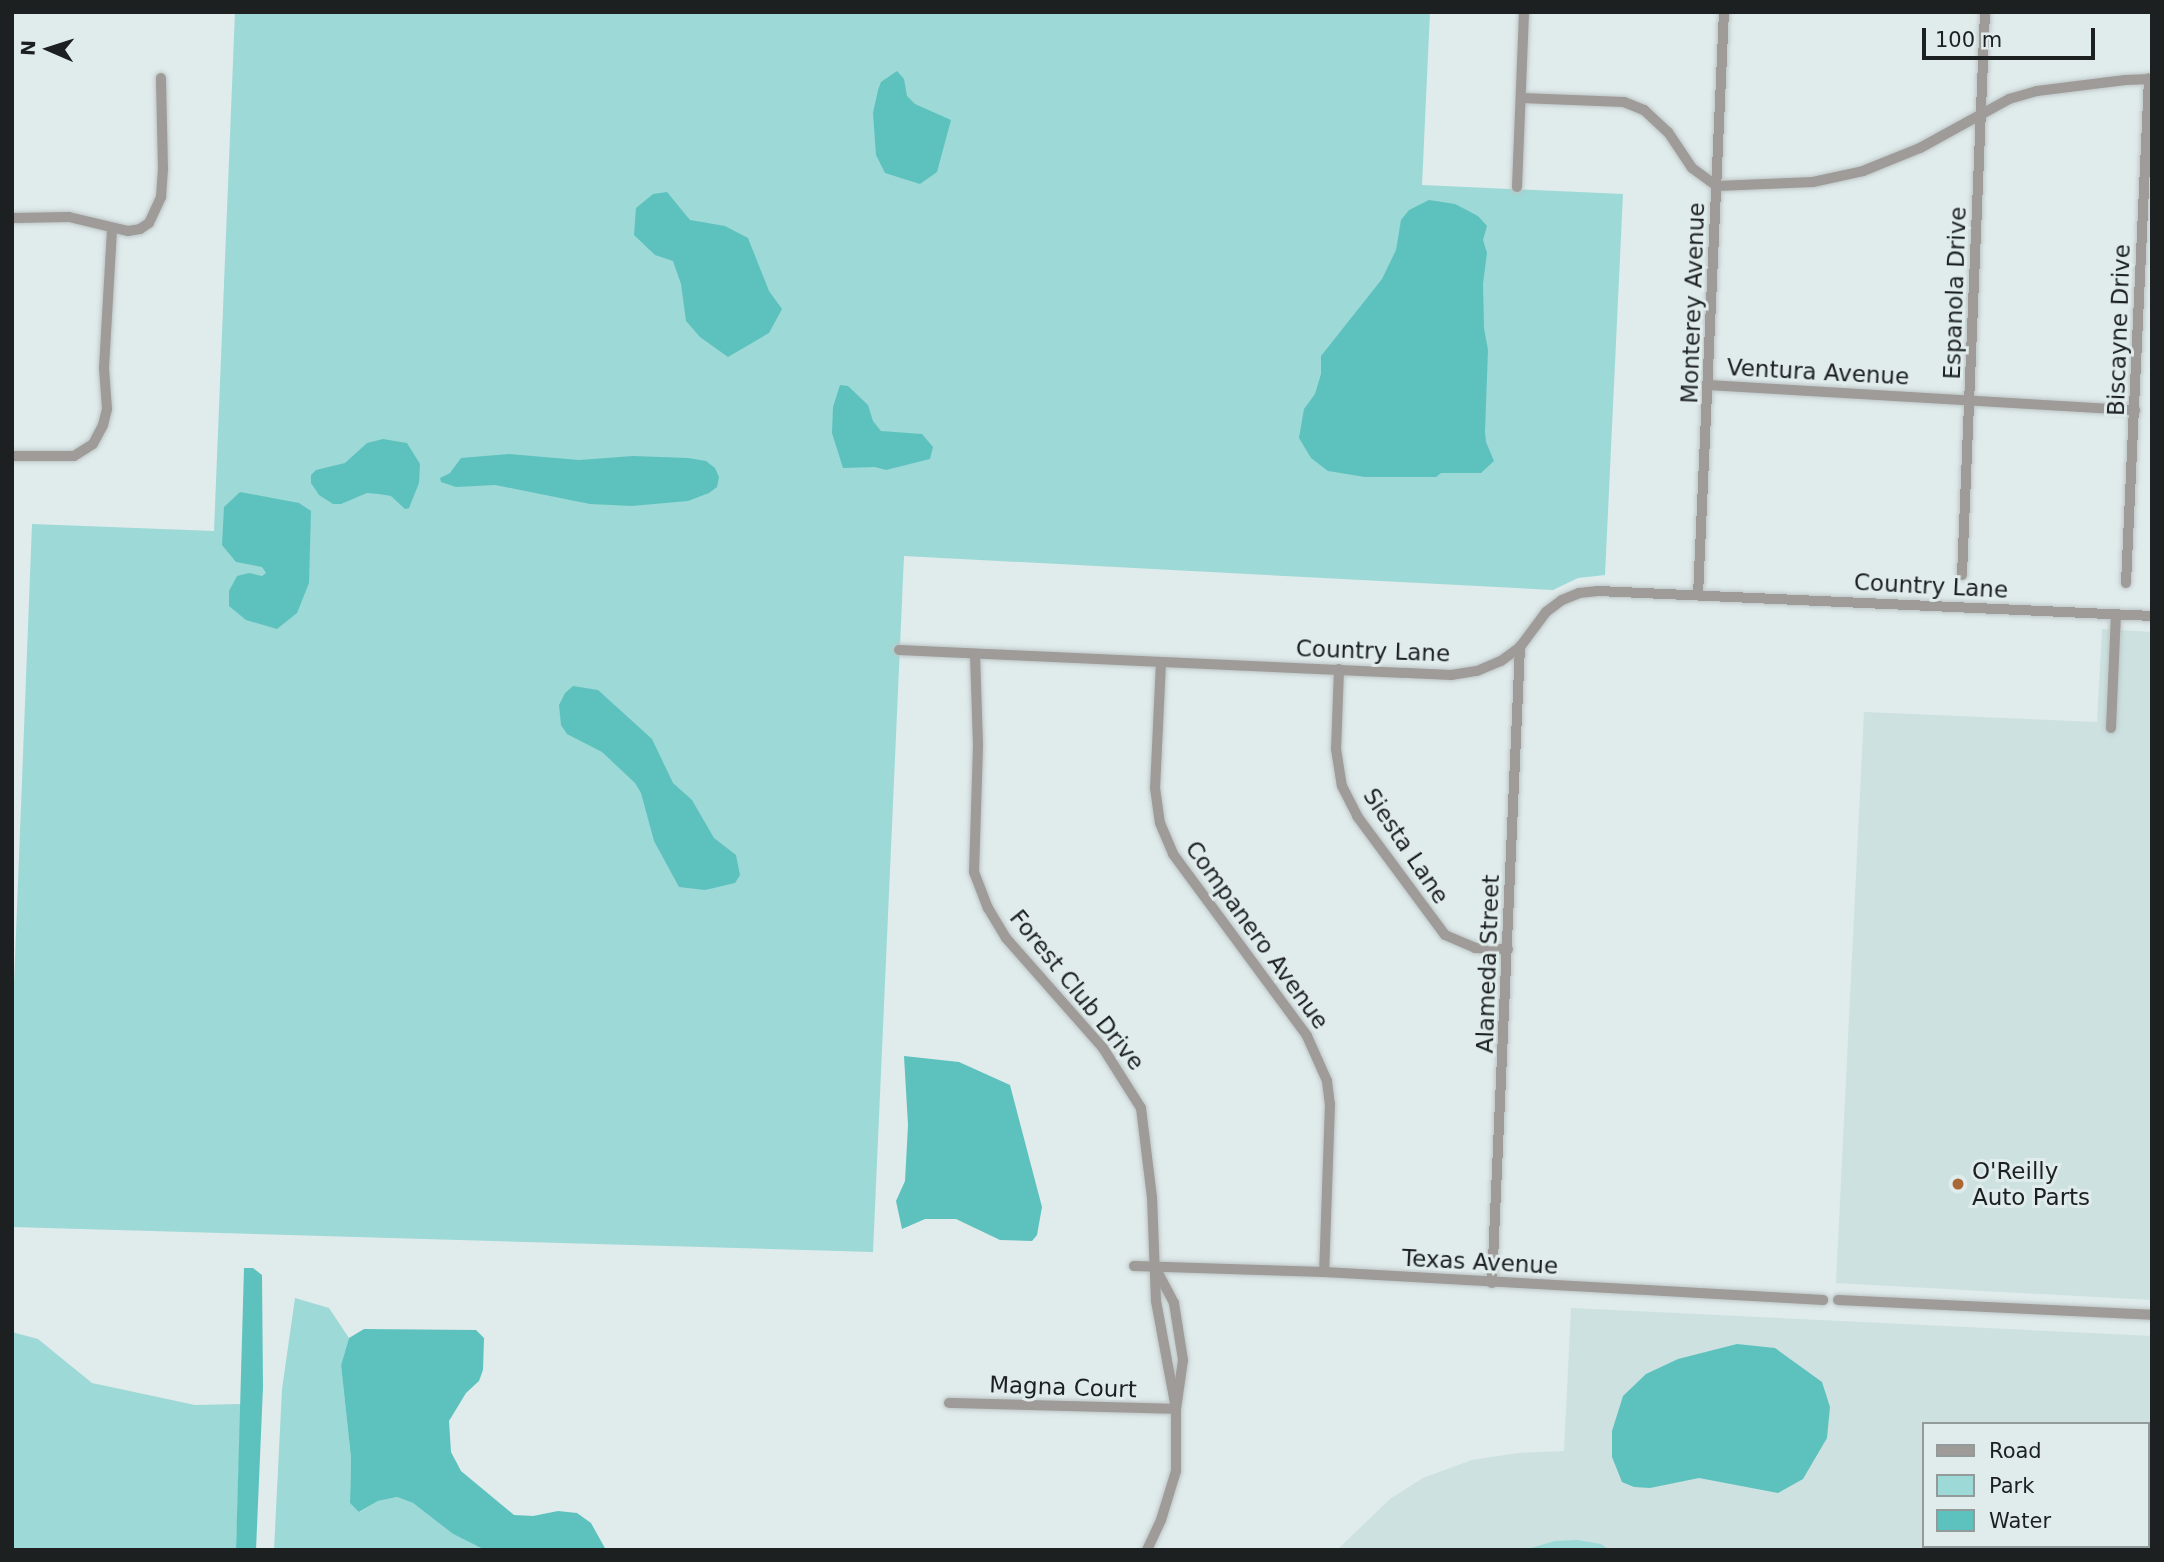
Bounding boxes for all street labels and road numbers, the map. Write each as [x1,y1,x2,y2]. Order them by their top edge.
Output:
street label: Monterey Avenue [1676,202,1710,404]
street label: Espanola Drive [1938,206,1972,380]
street label: Biscayne Drive [2102,244,2136,416]
street label: Ventura Avenue [1726,353,1910,391]
street label: Country Lane [1853,568,2009,604]
street label: Country Lane [1295,635,1451,667]
street label: Siesta Lane [1357,783,1455,909]
street label: Companero Avenue [1179,836,1335,1034]
street label: Alameda Street [1471,874,1505,1054]
street label: Forest Club Drive [1004,904,1150,1076]
street label: Texas Avenue [1401,1244,1559,1280]
street label: Magna Court [989,1371,1137,1403]

